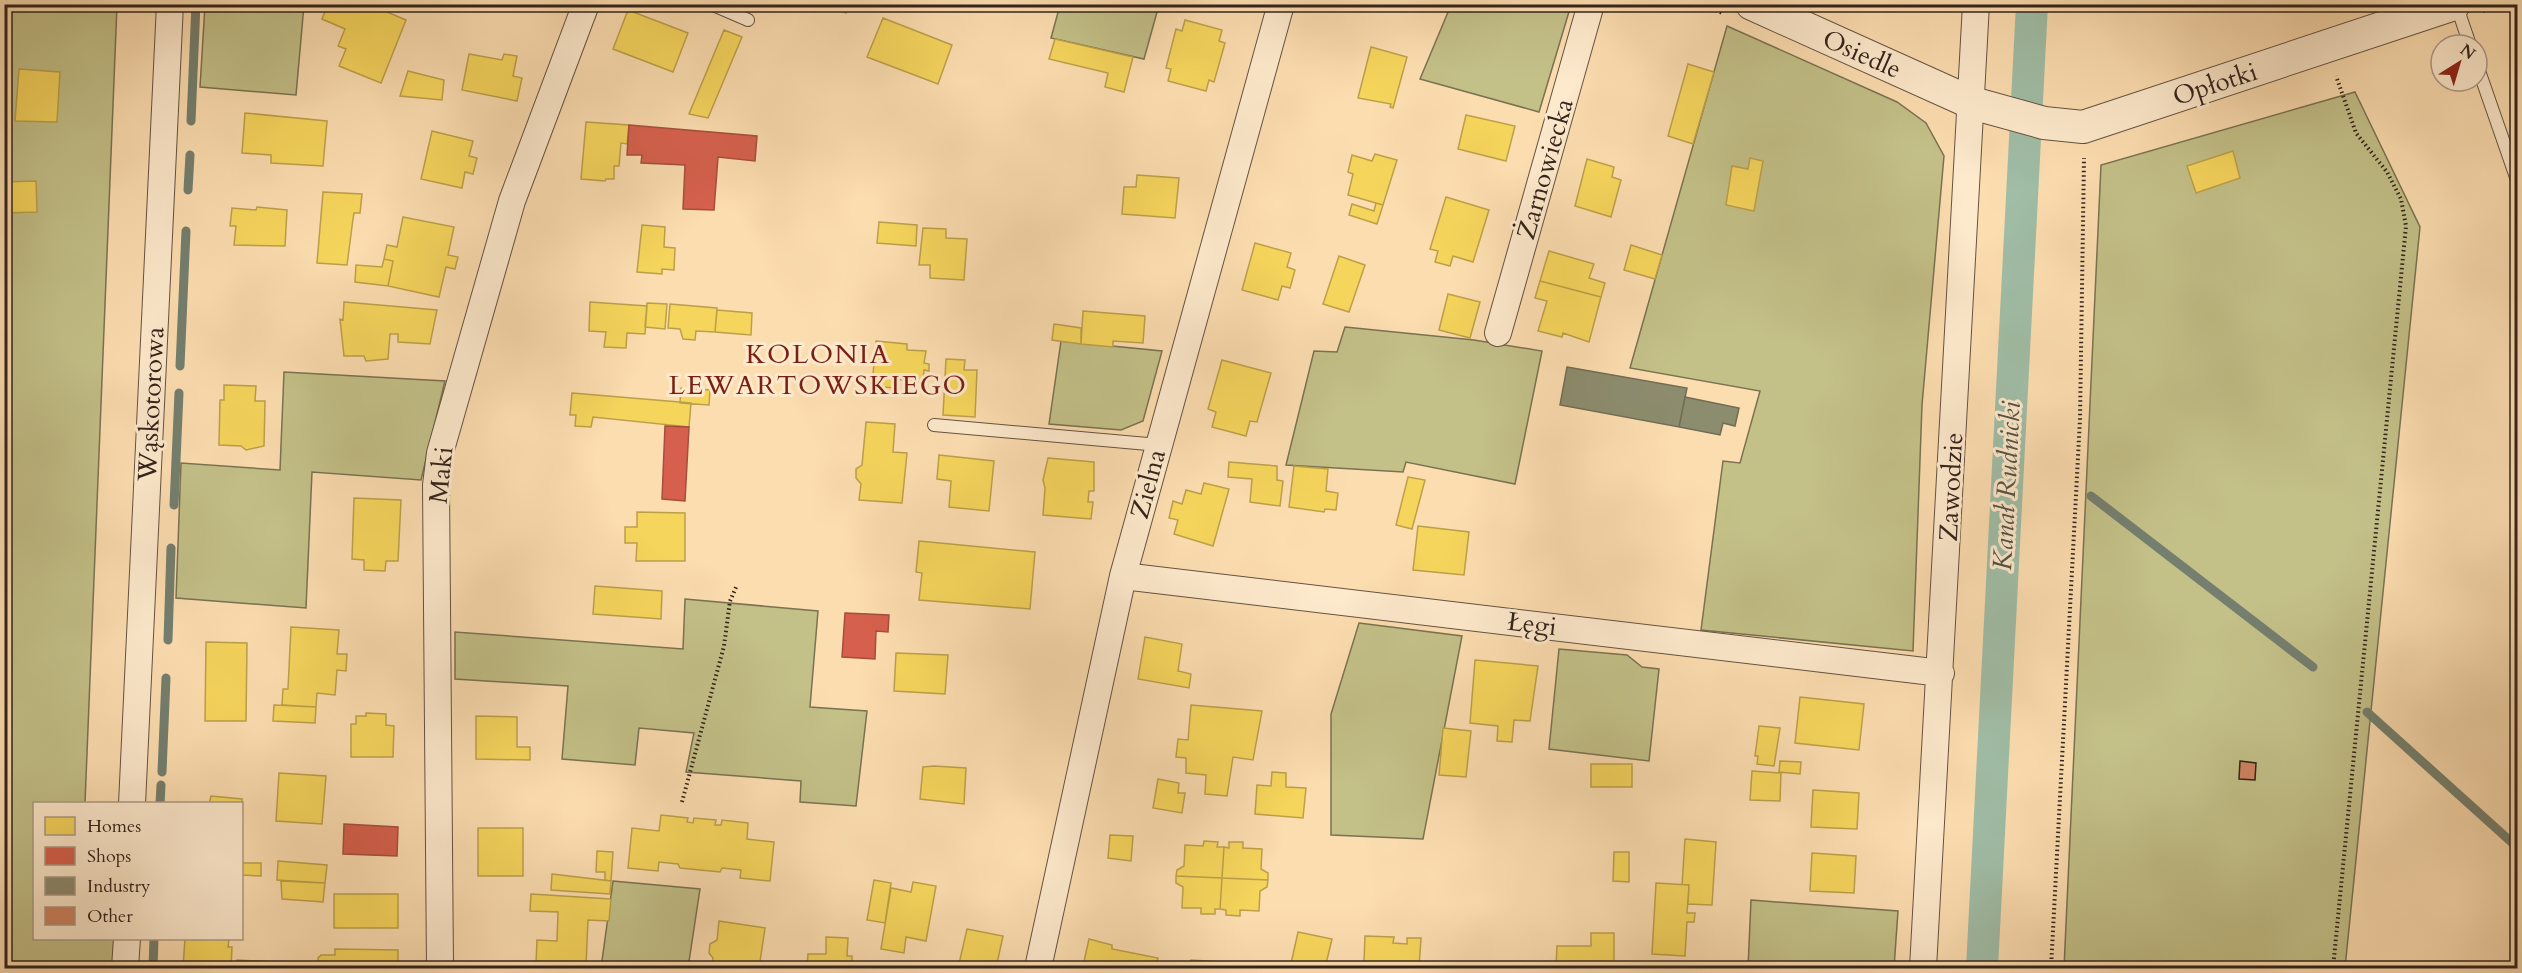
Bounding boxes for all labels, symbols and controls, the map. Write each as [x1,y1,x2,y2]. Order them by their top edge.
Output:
street label: Osiedle [1817,21,1907,87]
north arrow [2429,33,2489,93]
text: N [2455,39,2480,65]
street label: Opłotki [2168,54,2262,114]
street label: Żarnowiecka [1508,94,1582,244]
street label: Wąskotorowa [129,326,173,483]
district label: KOLONIA LEWARTOWSKIEGO [669,336,967,404]
water label: Kanał Rudnicki [1984,400,2030,572]
street label: Zawodzie [1931,432,1971,542]
street label: Maki [421,445,461,505]
street label: Zielna [1122,446,1174,522]
street label: Łęgi [1505,604,1559,644]
legend [33,802,243,940]
text: Homes [87,814,141,839]
text: Shops [87,844,131,869]
text: Industry [87,874,151,899]
text: Other [87,904,133,929]

